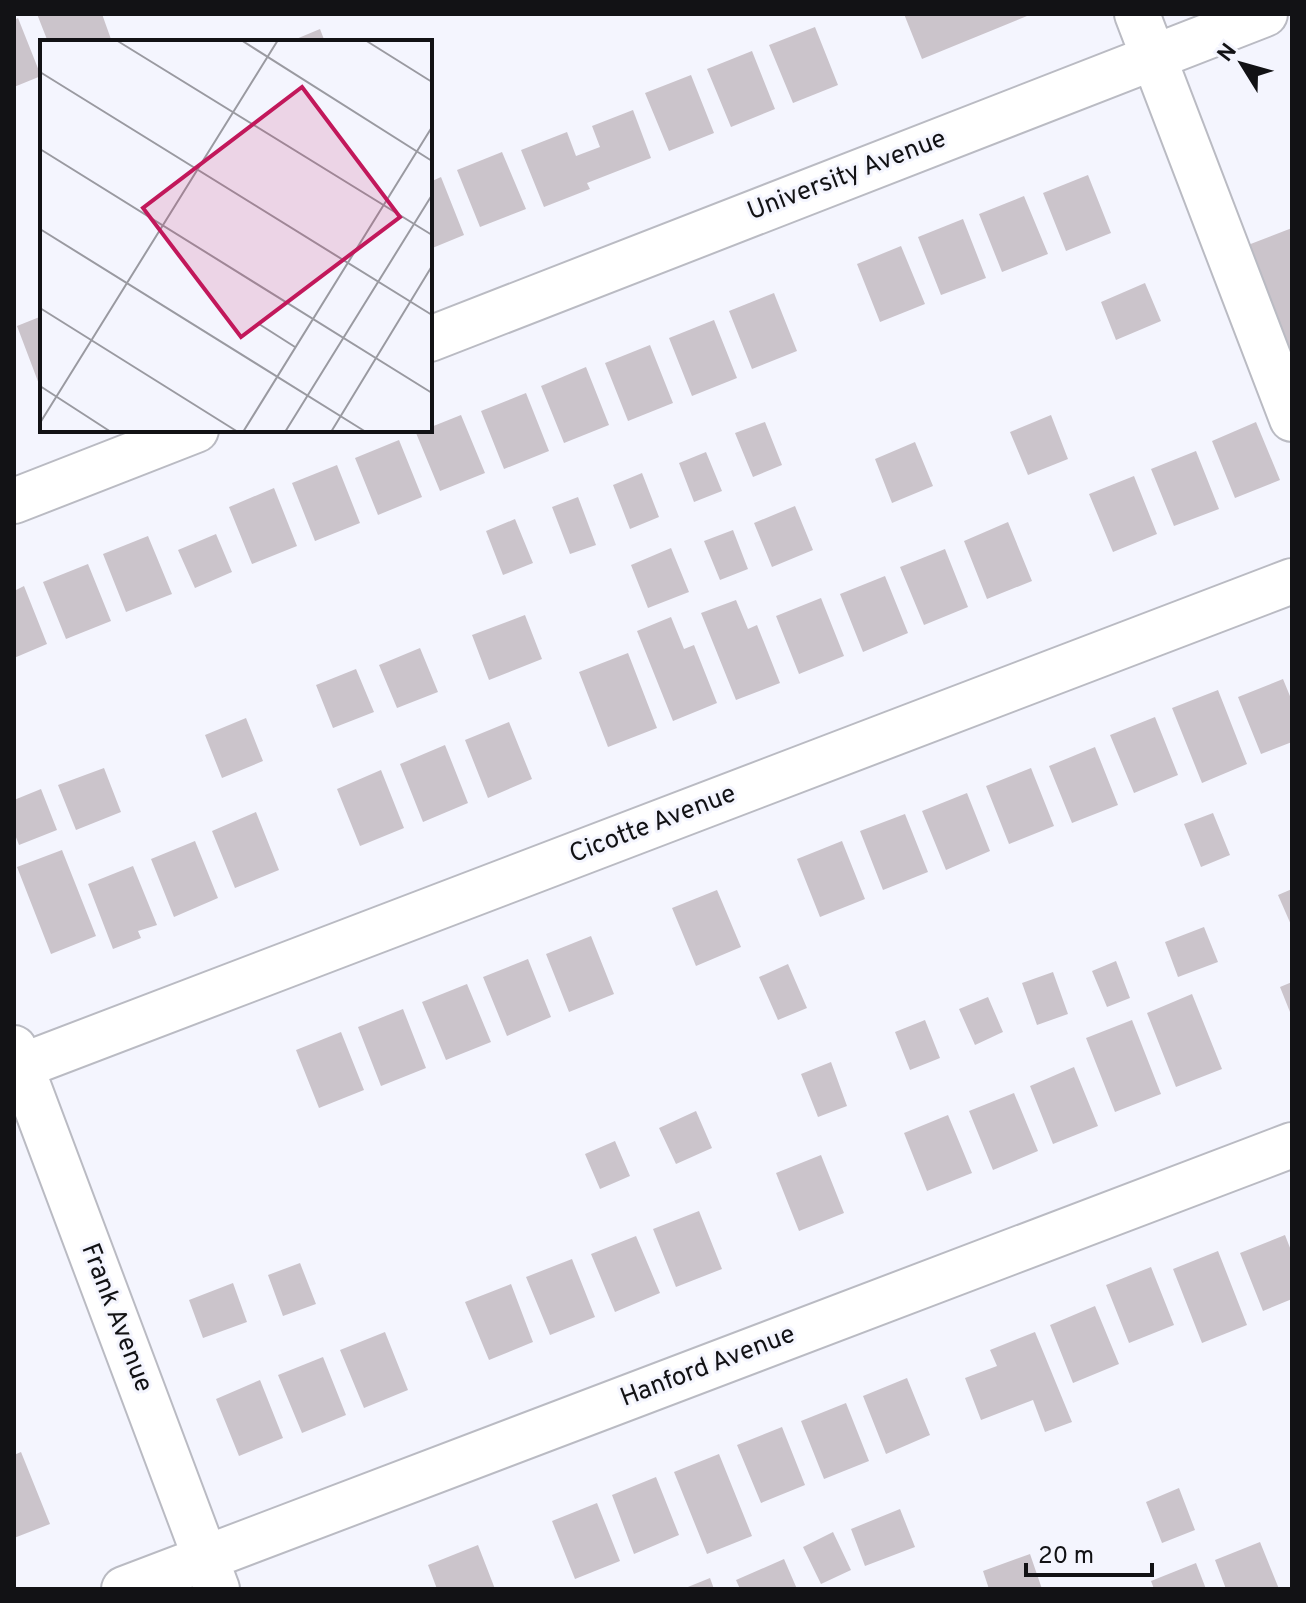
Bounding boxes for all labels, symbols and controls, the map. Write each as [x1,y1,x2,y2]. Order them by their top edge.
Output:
north arrow [1202,24,1282,104]
text: N [1212,39,1244,68]
inset map [40,40,432,432]
street label: University Avenue [743,123,951,229]
street label: Cicotte Avenue [565,778,741,872]
street label: Frank Avenue [73,1239,159,1397]
street label: Hanford Avenue [616,1319,800,1415]
scale bar [1026,1527,1152,1577]
text: 20 m [1038,1542,1094,1572]

